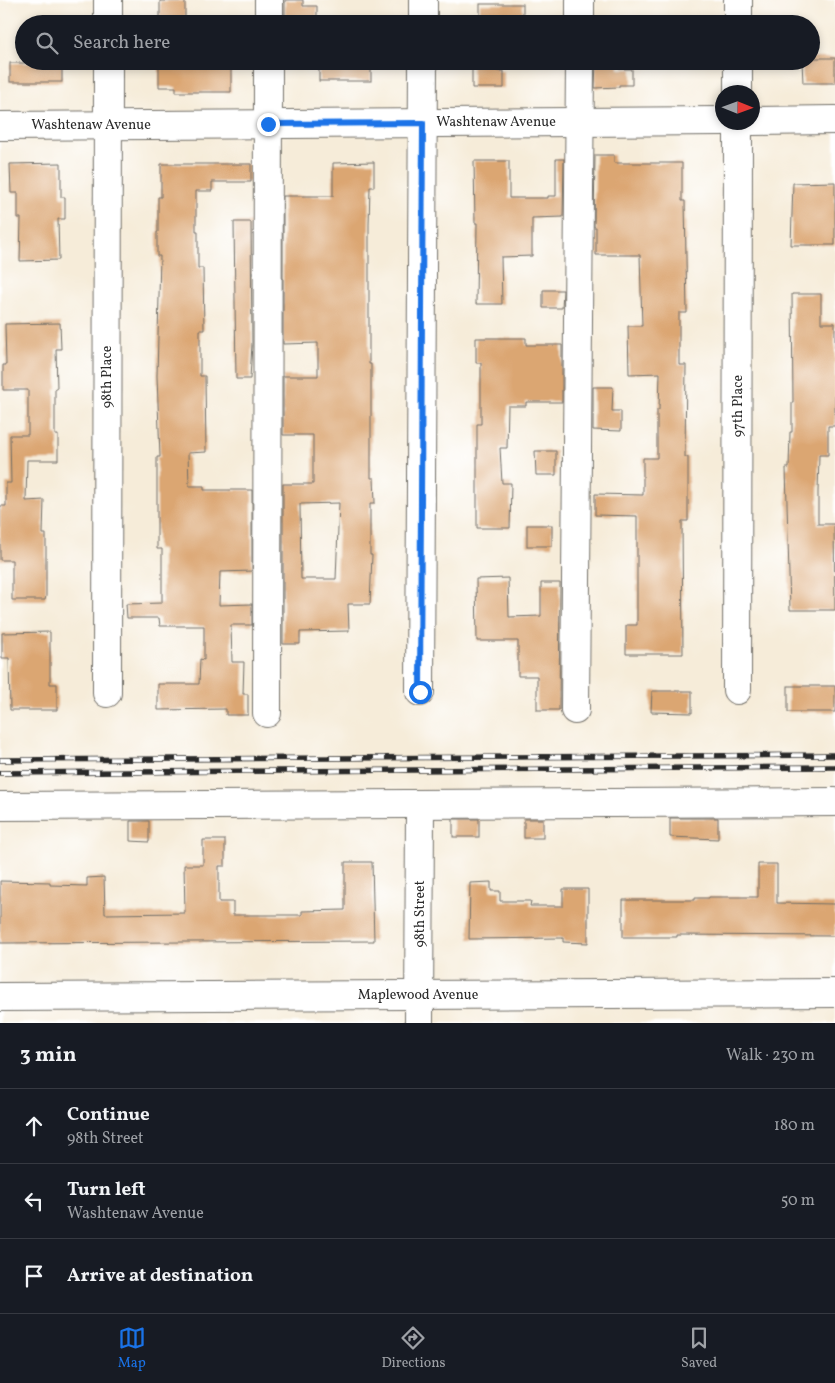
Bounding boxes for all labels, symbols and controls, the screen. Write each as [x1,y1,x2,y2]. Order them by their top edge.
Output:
search box [15,15,820,70]
icon: search [33,29,61,57]
text: Search here [73,30,170,56]
north arrow [715,85,760,130]
route end [257,113,280,136]
street label: Washtenaw Avenue [436,113,556,132]
street label: Washtenaw Avenue [31,116,151,135]
street label: 98th Place [98,345,117,408]
street label: 97th Place [729,374,748,437]
route start [409,681,432,704]
street label: 98th Street [411,880,430,948]
street label: Maplewood Avenue [358,986,479,1005]
text: 3 min [20,1041,76,1070]
text: Walk · 230 m [726,1045,815,1067]
text: Continue [67,1102,150,1128]
icon: ahead [20,1112,48,1140]
text: 180 m [774,1115,815,1137]
text: 98th Street [67,1128,144,1150]
text: Turn left [67,1177,146,1203]
icon: left [20,1187,48,1215]
text: 50 m [781,1190,815,1212]
text: Washtenaw Avenue [67,1203,204,1225]
icon: arrive [20,1262,48,1290]
text: Arrive at destination [67,1263,253,1289]
tab: Map [118,1324,146,1373]
tab: Directions [381,1324,446,1373]
tab: Saved [681,1324,717,1373]

